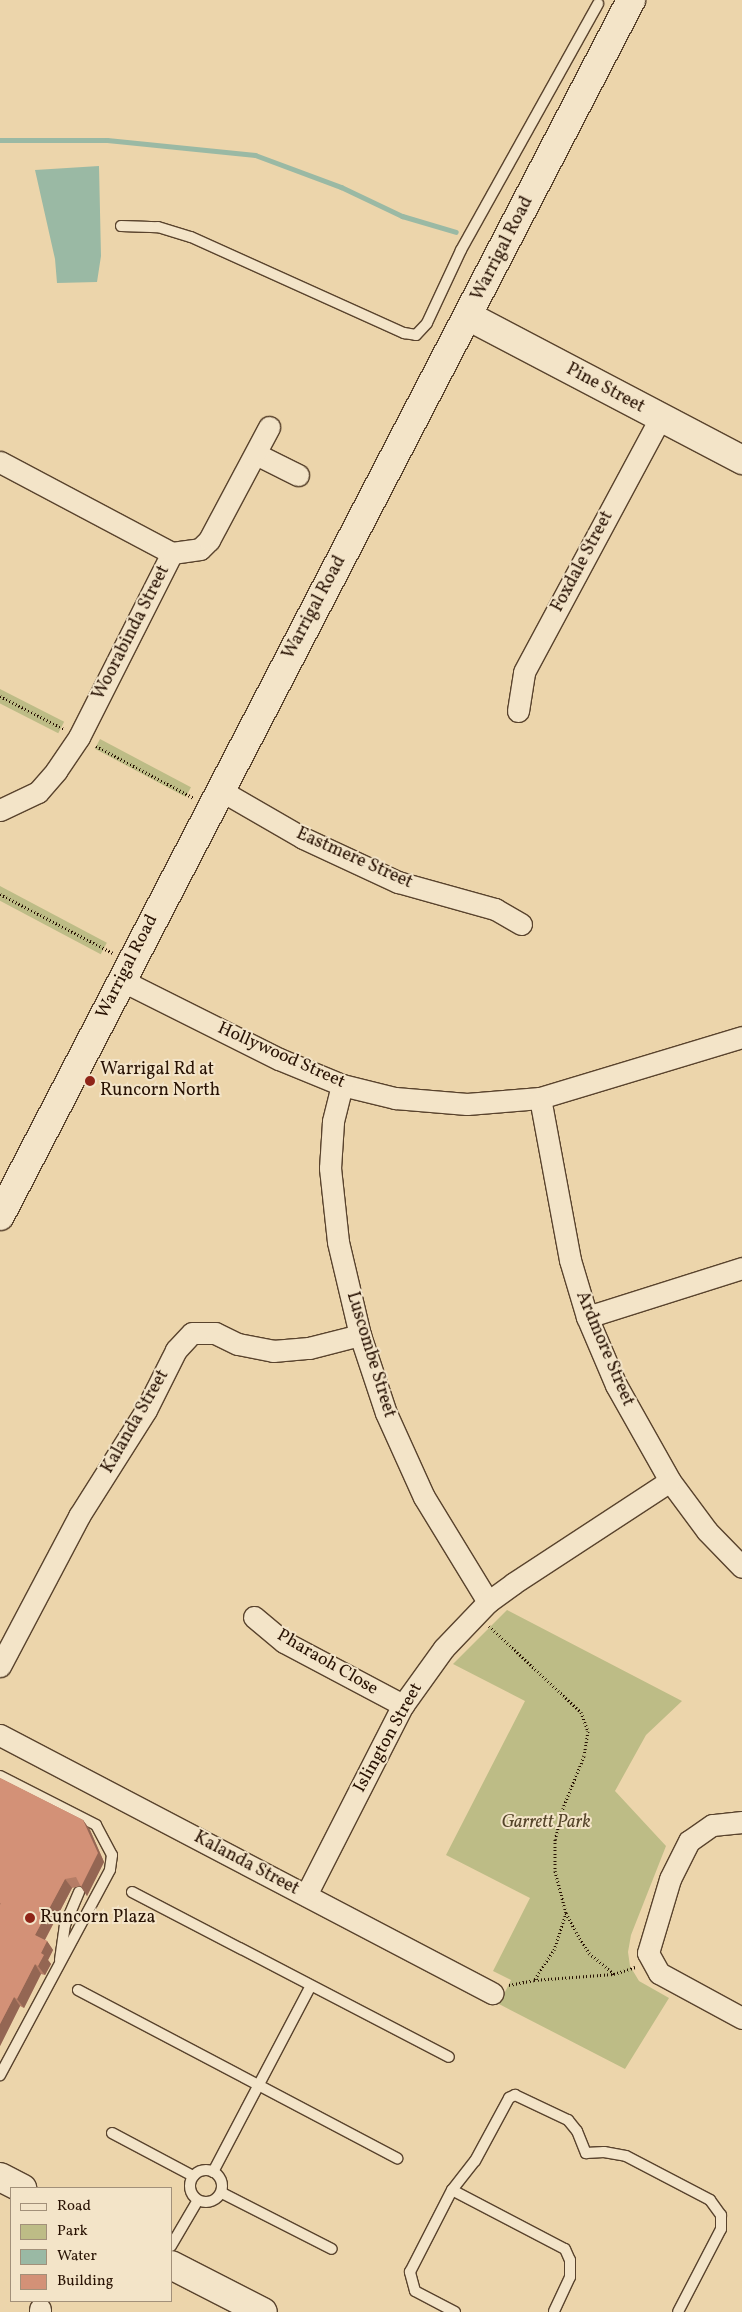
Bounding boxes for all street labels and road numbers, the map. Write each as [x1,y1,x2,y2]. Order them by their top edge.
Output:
street label: Warrigal Road [467,193,539,305]
street label: Pine Street [562,359,648,419]
street label: Foxdale Street [547,508,619,616]
street label: Warrigal Road [279,553,351,663]
street label: Woorabinda Street [89,562,175,704]
street label: Eastmere Street [292,824,416,894]
street label: Warrigal Road [92,911,164,1023]
street label: Hollywood Street [214,1018,348,1094]
street label: Ardmore Street [570,1288,638,1410]
street label: Luscombe Street [341,1289,399,1421]
street label: Kalanda Street [98,1366,174,1478]
street label: Pharaoh Close [273,1625,381,1701]
street label: Islington Street [350,1679,428,1797]
street label: Kalanda Street [190,1827,302,1901]

